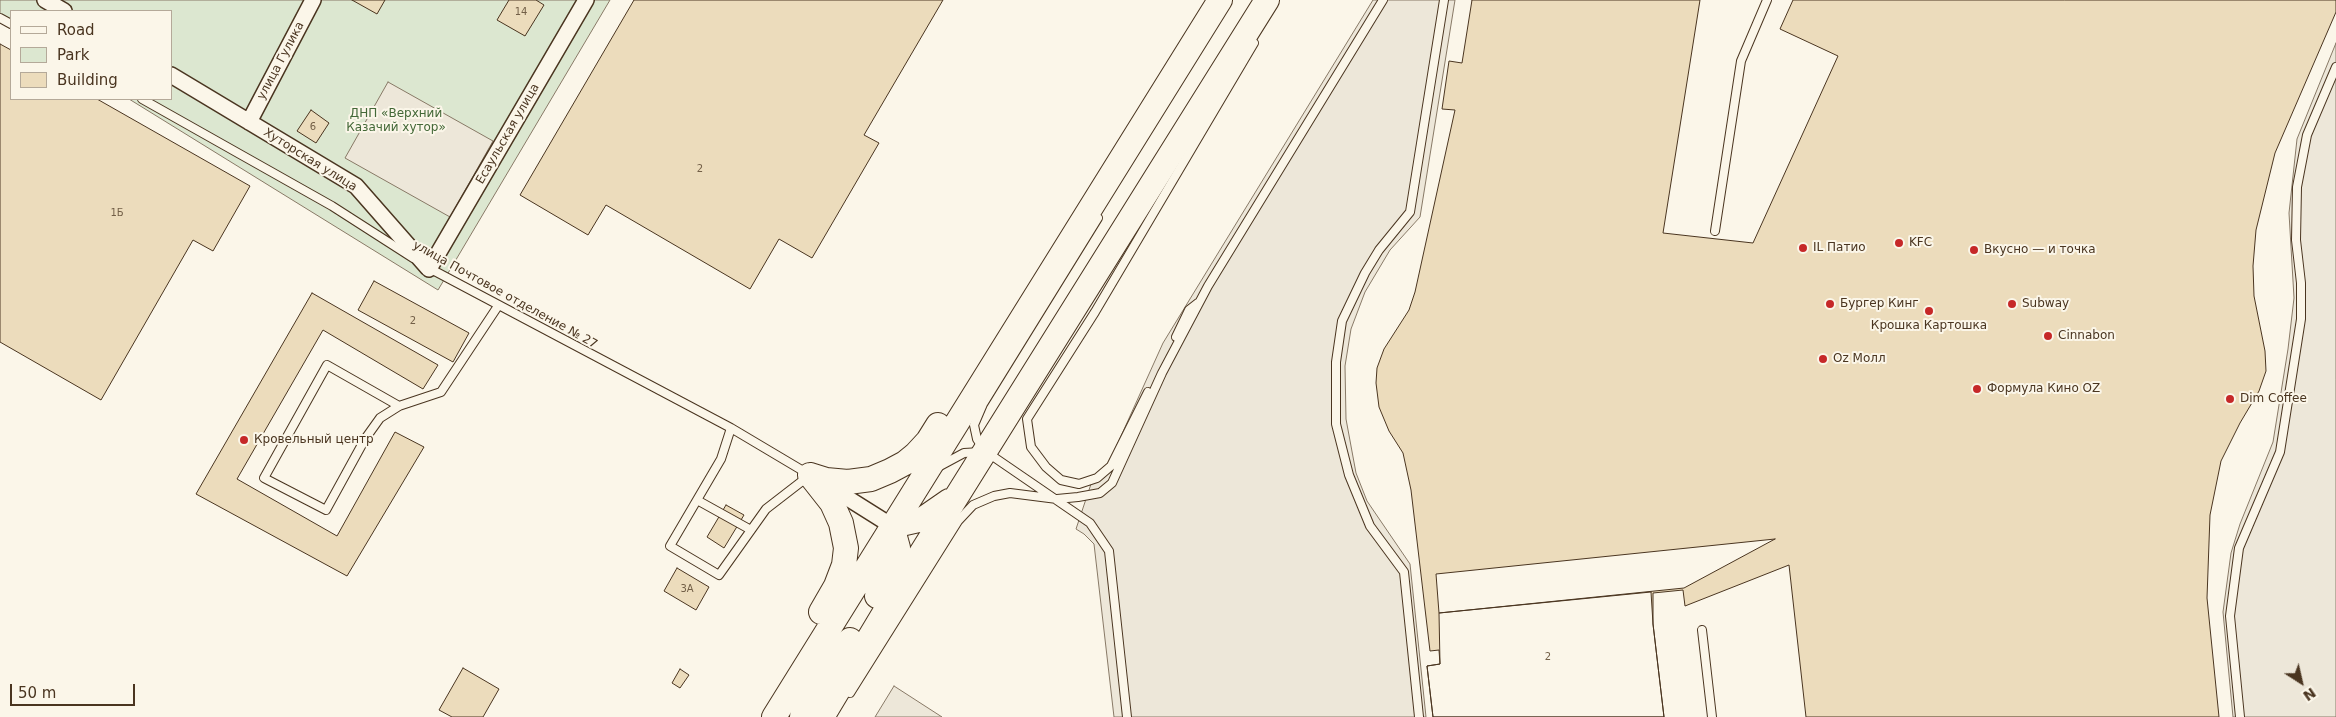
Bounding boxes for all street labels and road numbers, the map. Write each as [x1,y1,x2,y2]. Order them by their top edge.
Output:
street label: улица Гулика [254,19,308,103]
street label: Есаульская улица [473,81,543,187]
street label: Хуторская улица [261,125,359,195]
street label: улица Почтовое отделение № 27 [410,238,600,352]

